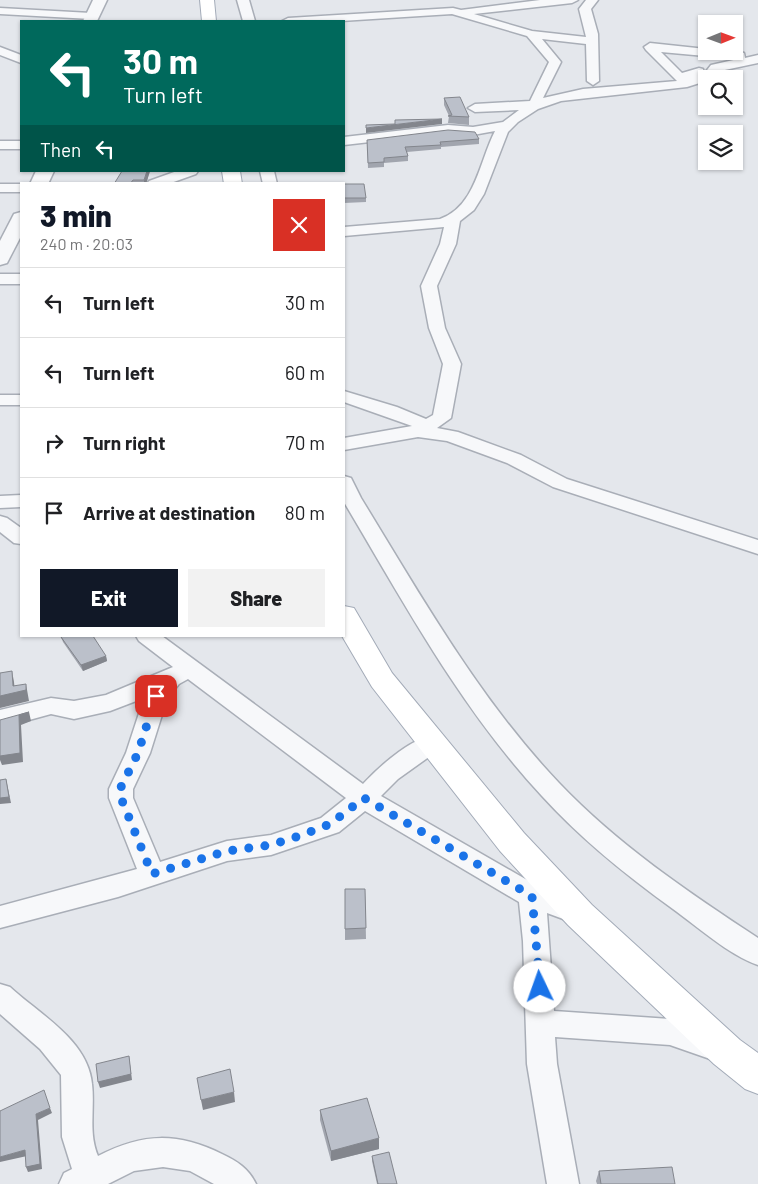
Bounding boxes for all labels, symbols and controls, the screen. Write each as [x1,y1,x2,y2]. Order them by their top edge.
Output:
north arrow [698,15,742,60]
map controls [698,15,743,170]
text: 30 m [123,39,198,81]
icon: left [40,40,105,105]
button: search [698,70,743,115]
text: Turn left [123,81,203,107]
button: layers [698,125,743,170]
icon: left [91,135,119,163]
text: Then [40,138,81,161]
text: 3 min [40,197,112,233]
button: close [273,199,325,251]
text: 240 m · 20:03 [40,234,133,253]
icon: left [40,289,68,317]
text: Turn left [83,291,154,314]
text: 30 m [285,291,325,314]
icon: left [40,359,68,387]
text: Turn left [83,361,154,384]
text: 60 m [285,361,325,384]
icon: right [40,429,68,457]
text: Turn right [83,431,165,454]
text: 70 m [286,431,325,454]
icon: arrive [40,499,68,527]
text: Arrive at destination [83,501,255,524]
text: 80 m [285,501,325,524]
button: Exit [40,569,178,627]
button: Share [188,569,325,627]
pin [135,675,177,717]
icon: arrive [142,682,170,710]
position arrow [513,960,565,1012]

